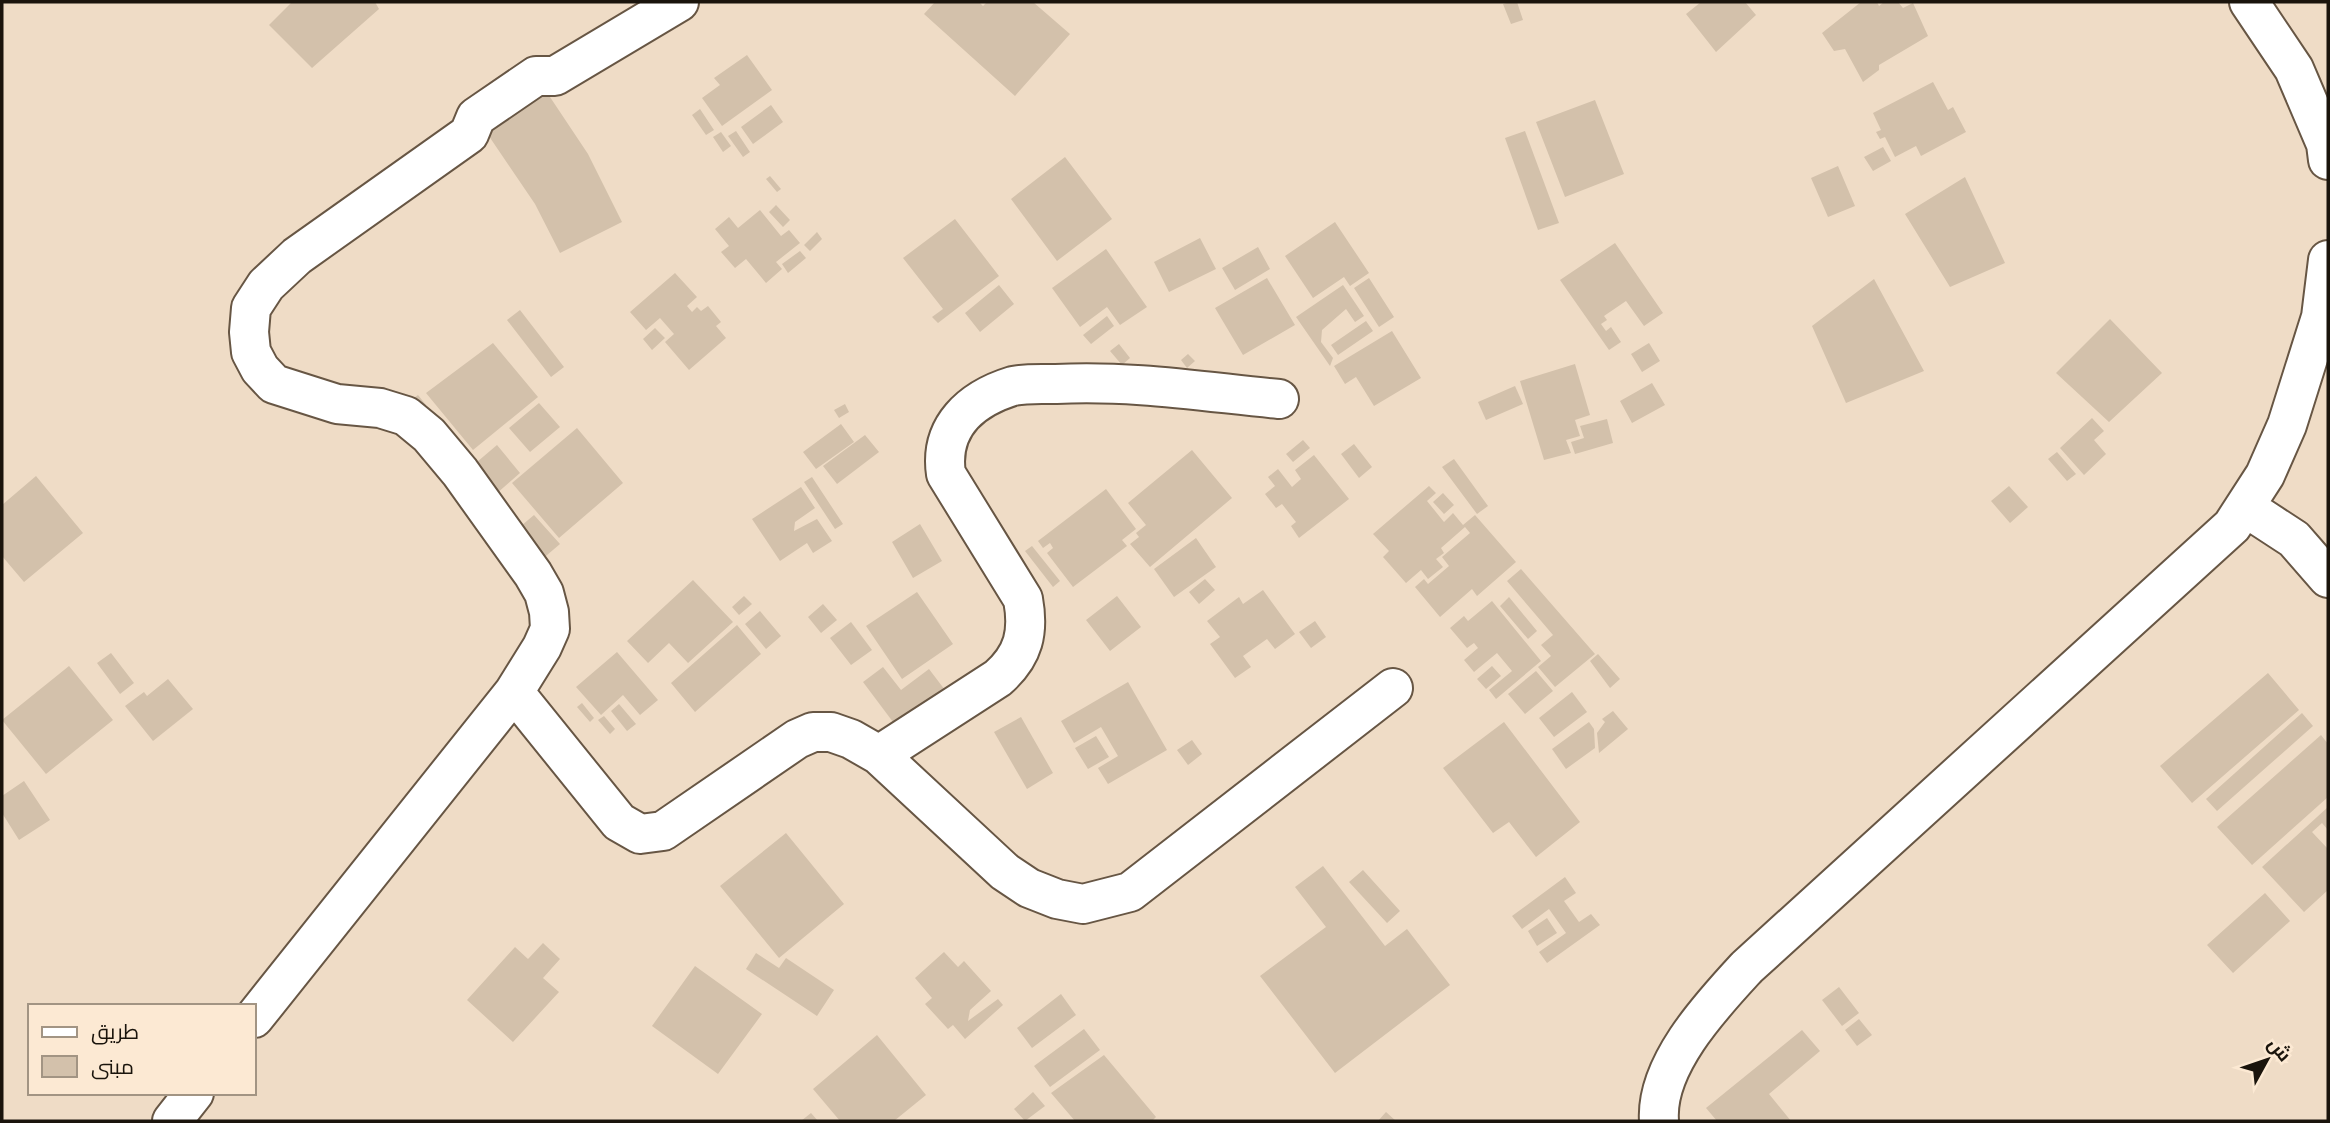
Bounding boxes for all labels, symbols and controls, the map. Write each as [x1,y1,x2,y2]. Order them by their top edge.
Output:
legend [28,1004,256,1095]
text: طريق [91,1019,139,1045]
north arrow [2232,1025,2302,1095]
text: ش [2262,1033,2296,1067]
text: مبنى [91,1054,134,1080]

